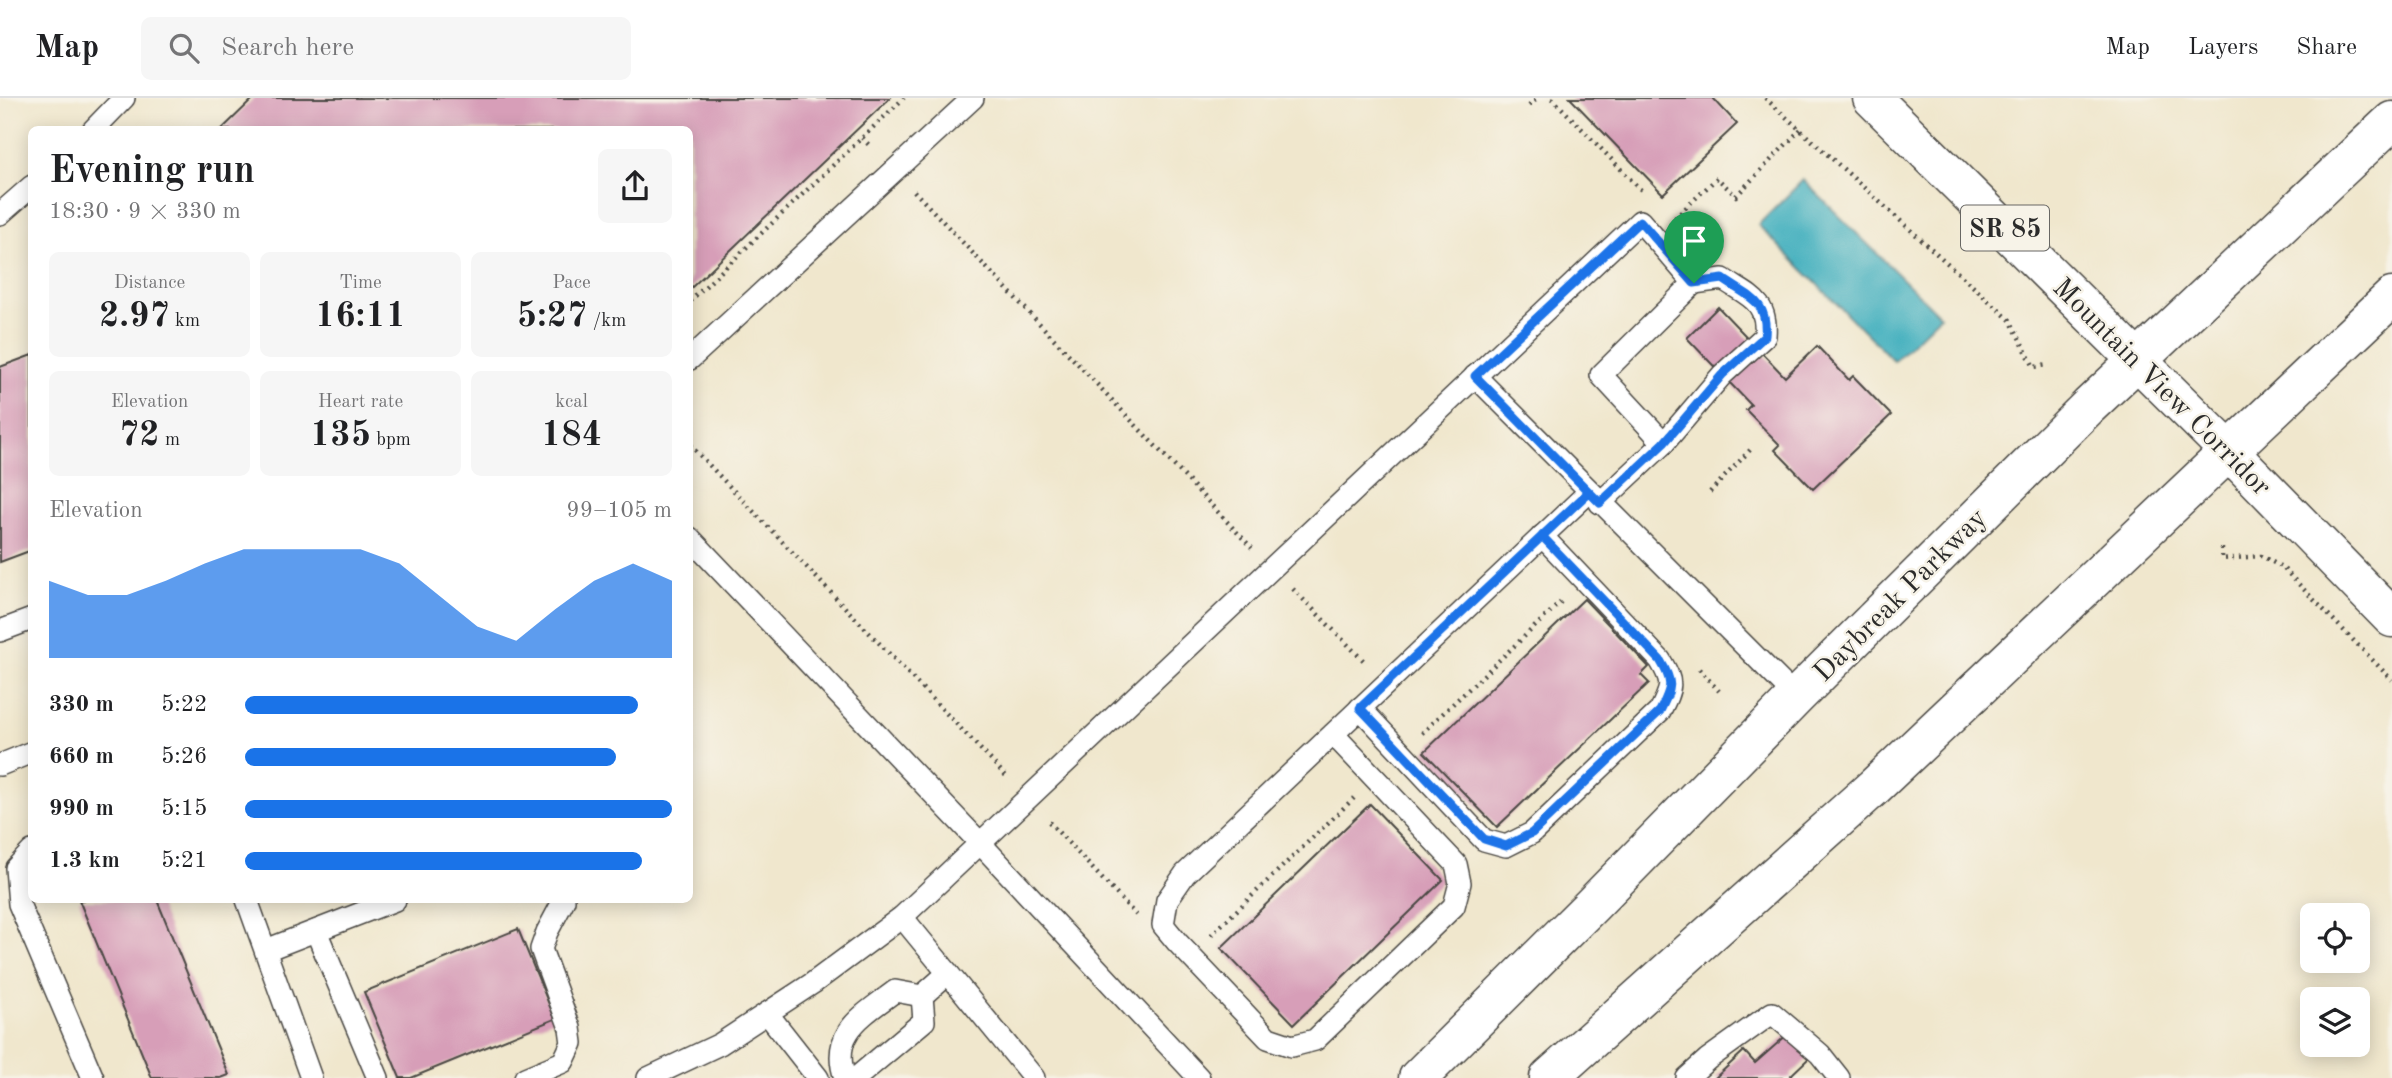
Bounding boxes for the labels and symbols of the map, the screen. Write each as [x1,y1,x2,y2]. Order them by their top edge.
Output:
road number: SR 85 [1961,206,2049,251]
pin [1664,211,1724,283]
street label: Mountain View Corridor [2047,274,2275,502]
street label: Daybreak Parkway [1809,504,1993,688]

